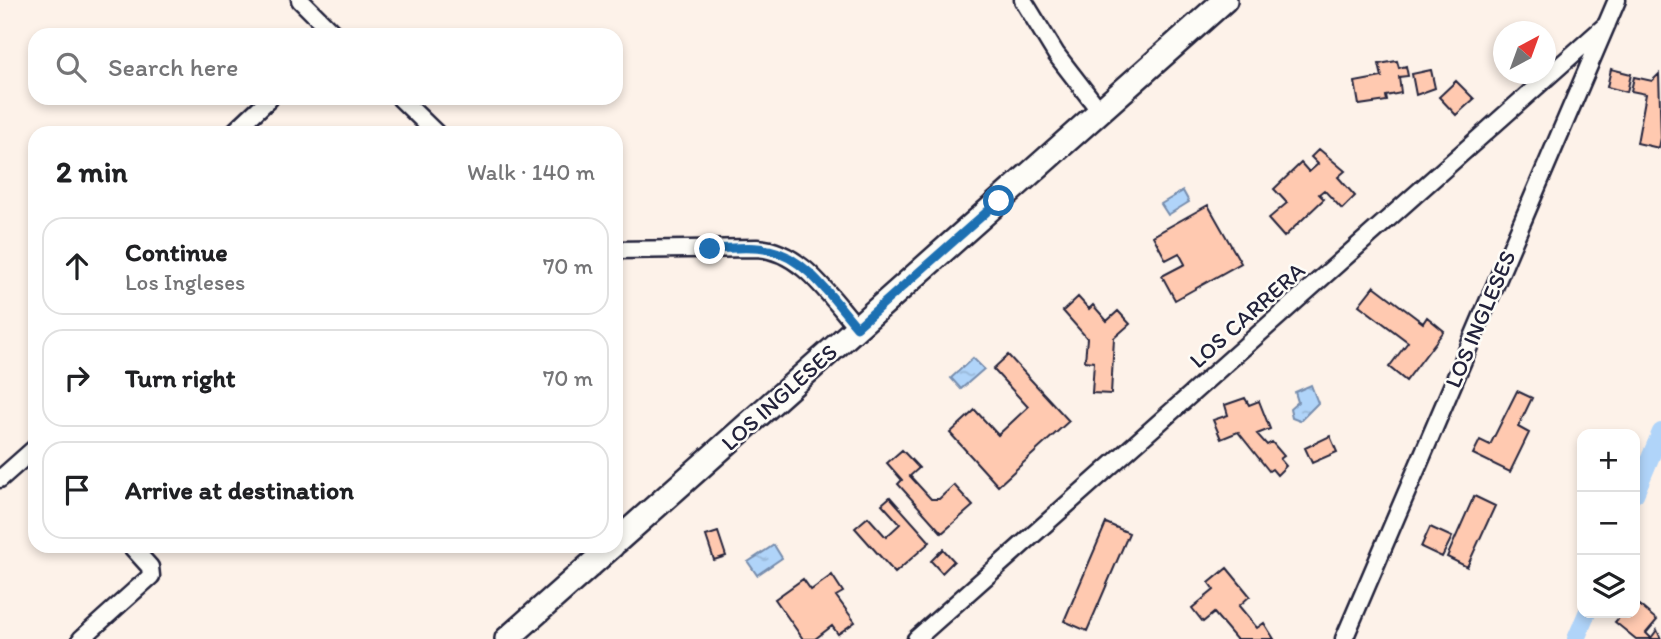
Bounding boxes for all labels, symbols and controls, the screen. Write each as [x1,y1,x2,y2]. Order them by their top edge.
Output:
north arrow [1493,21,1556,84]
search box [28,28,623,105]
icon: search [52,48,90,86]
text: Search here [108,51,238,83]
text: 2 min [56,153,127,190]
text: Walk · 140 m [467,158,595,186]
route start [983,185,1014,216]
route end [694,233,725,264]
text: Continue [125,236,228,268]
street label: LOS INGLESES [1439,246,1521,392]
icon: ahead [58,247,96,285]
text: 70 m [543,252,593,280]
street label: LOS CARRERA [1184,256,1311,374]
text: Los Ingleses [125,268,245,296]
street label: LOS INGLESES [715,338,843,456]
icon: right [58,359,96,397]
text: Turn right [125,362,236,394]
text: 70 m [543,364,593,392]
map controls [1577,429,1640,618]
button: + [1577,429,1640,492]
icon: arrive [58,471,96,509]
text: Arrive at destination [125,474,354,506]
button: − [1577,492,1640,555]
button: layers [1577,555,1640,618]

